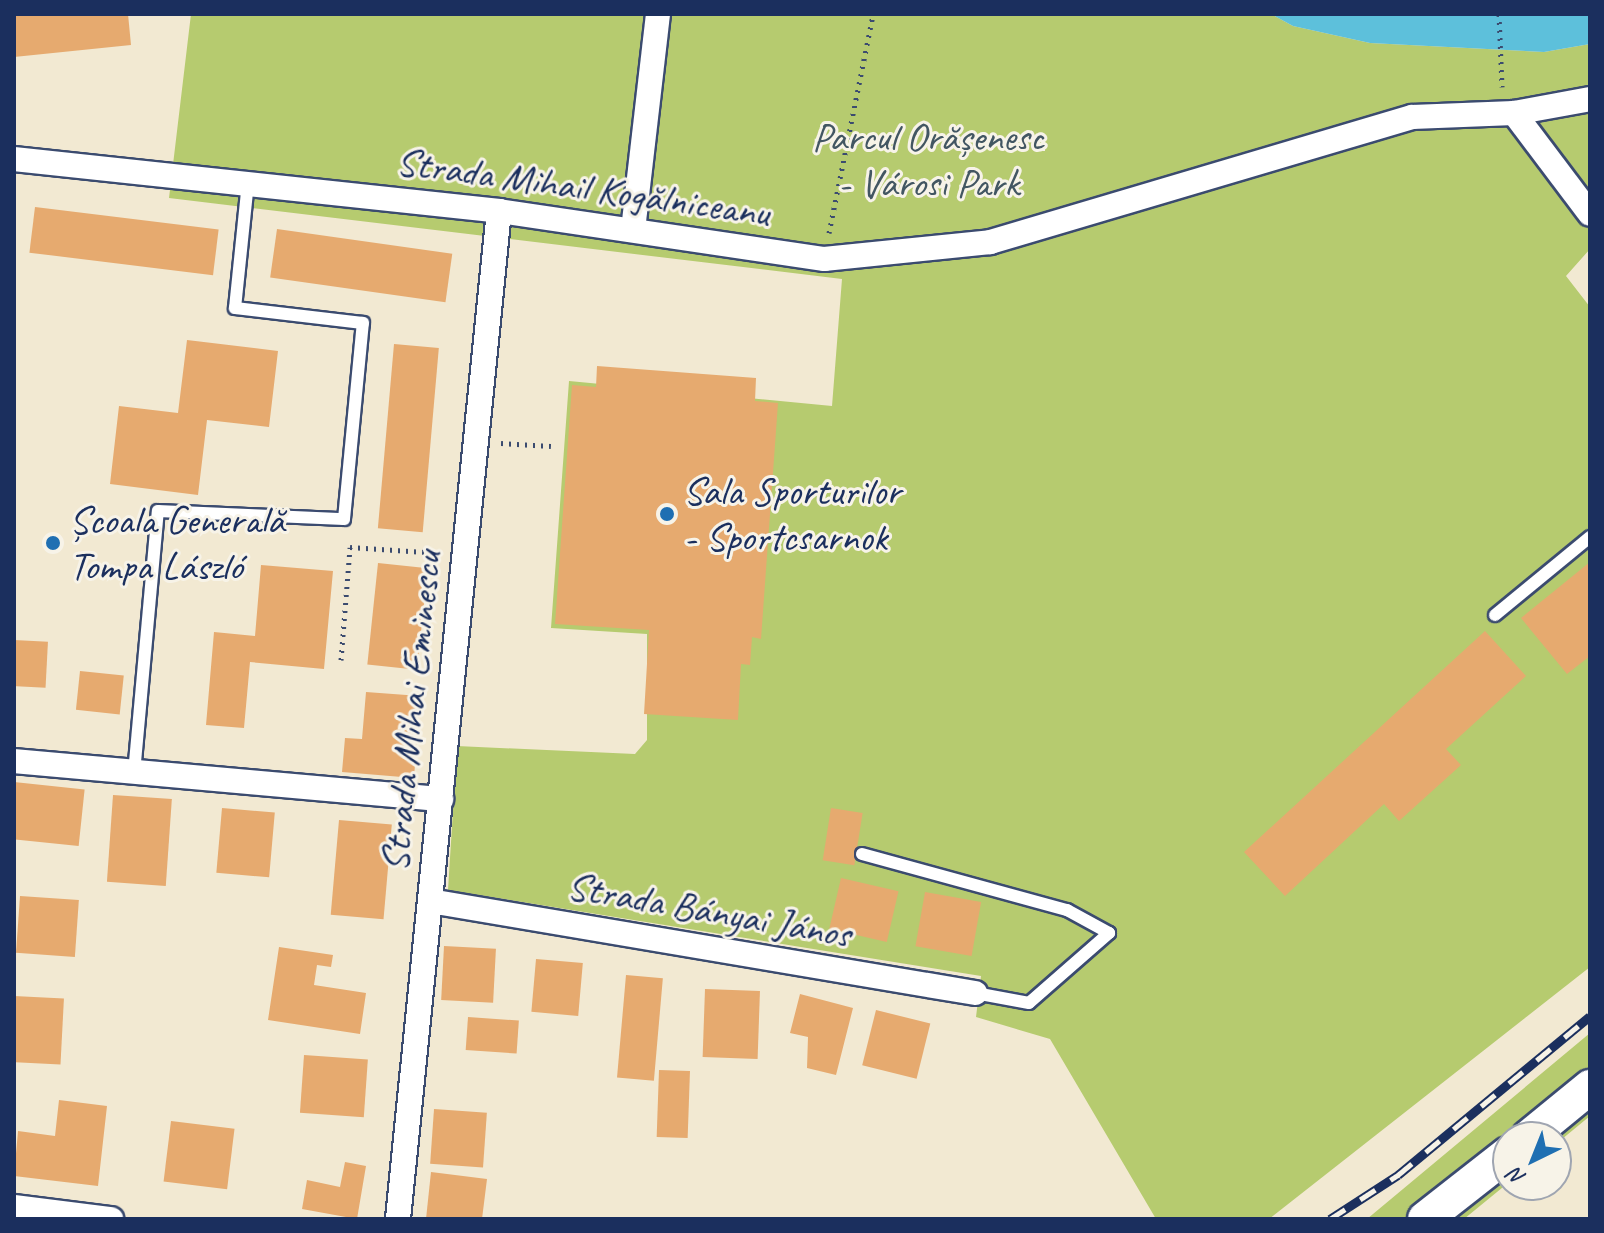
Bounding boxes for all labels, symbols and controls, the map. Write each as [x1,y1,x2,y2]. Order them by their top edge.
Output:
park label: Parcul Orășenesc - Városi Park [812,113,1044,207]
street label: Strada Mihail Kogălniceanu [394,137,772,237]
place label: Sala Sporturilor - Sportcsarnok [683,467,900,561]
place label: Școala Generală Tompa László [69,496,284,590]
marker: Sala Sporturilor - Sportcsarnok [658,505,676,523]
marker: Școala Generală Tompa László [44,534,62,552]
street label: Strada Mihai Eminescu [370,549,452,873]
street label: Strada Bányai János [564,861,854,959]
north arrow [1492,1121,1572,1201]
text: N [1502,1162,1532,1192]

